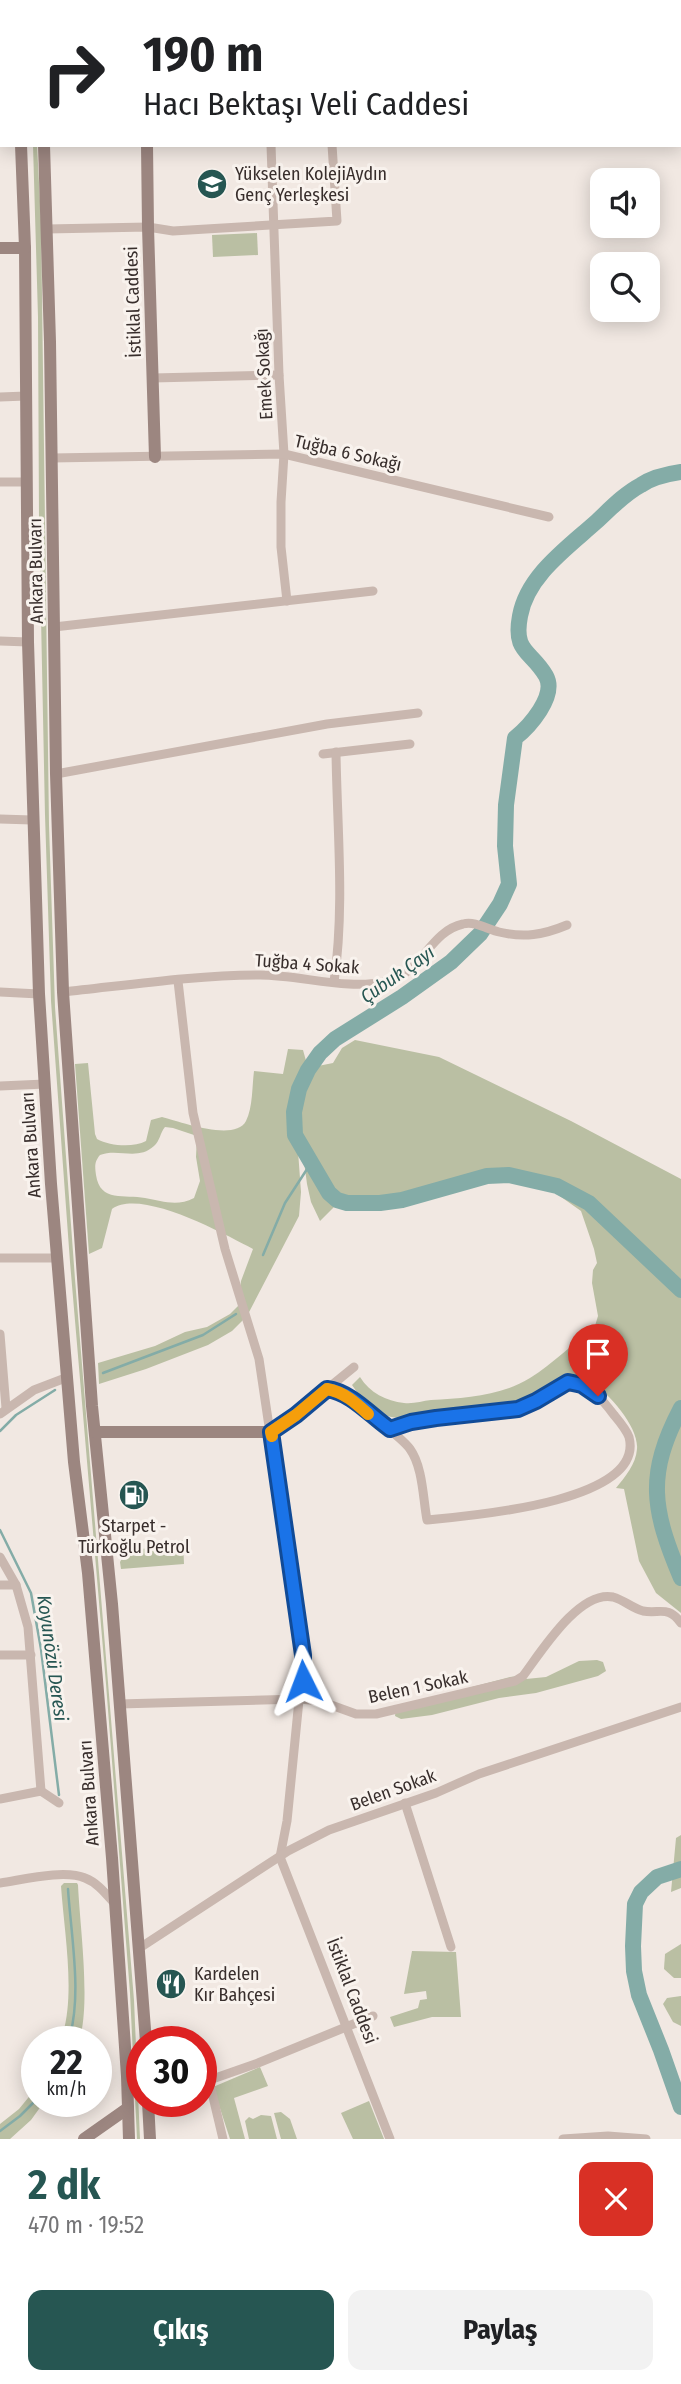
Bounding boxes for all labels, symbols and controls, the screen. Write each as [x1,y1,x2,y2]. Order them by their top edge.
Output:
text: 190 m [143,25,263,84]
icon: right [28,28,119,119]
text: Hacı Bektaşı Veli Caddesi [143,85,469,123]
place label: Yükselen KolejiAydın Genç Yerleşkesi [235,163,387,206]
school or university icon: Yükselen KolejiAydın Genç Yerleşkesi [195,167,229,201]
map controls [590,168,660,322]
button: sound [590,168,660,238]
street label: İstiklal Caddesi [120,246,146,358]
button: search [590,252,660,322]
street label: Emek Sokağı [251,328,277,420]
street label: Tuğba 6 Sokağı [292,430,404,476]
street label: Ankara Bulvarı [24,518,48,624]
water label: Çubuk Çayı [356,941,439,1008]
street label: Tuğba 4 Sokak [254,949,361,979]
street label: Ankara Bulvarı [16,1091,46,1199]
pin [568,1324,628,1396]
icon: arrive [579,1335,617,1373]
fuel station icon: Starpet - Türkoğlu Petrol [117,1478,151,1512]
place label: Starpet - Türkoğlu Petrol [78,1515,190,1558]
water label: Koyunözü Deresi [32,1593,73,1723]
position arrow [266,1644,340,1718]
street label: Belen 1 Sokak [366,1666,470,1708]
street label: Ankara Bulvarı [74,1739,104,1847]
street label: Belen Sokak [347,1764,439,1816]
street label: İstiklal Caddesi [322,1935,382,2047]
place label: Kardelen Kır Bahçesi [194,1963,275,2006]
restaurant icon: Kardelen Kır Bahçesi [154,1967,188,2001]
speed limit sign: 30 [126,2026,217,2117]
text: 22 [50,2041,83,2083]
text: km/h [46,2078,87,2100]
text: 2 dk [28,2160,100,2210]
button: close [579,2162,653,2236]
text: 470 m · 19:52 [28,2211,144,2239]
button: Çıkış [28,2290,334,2370]
button: Paylaş [348,2290,653,2370]

